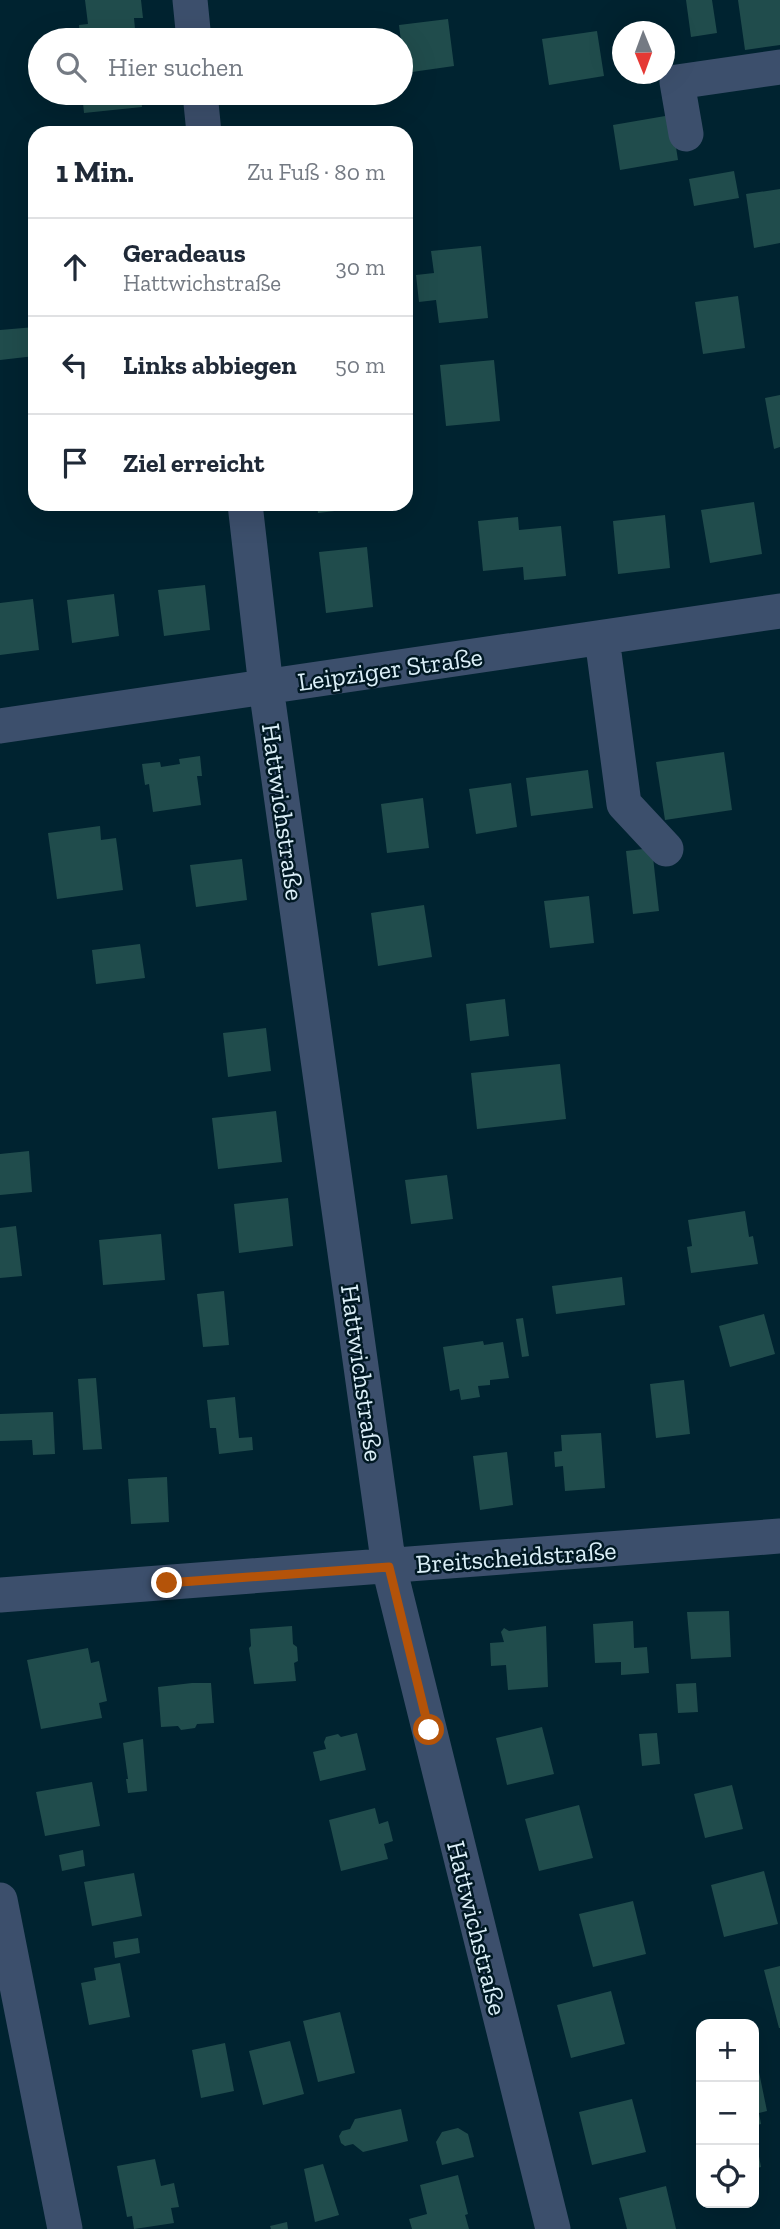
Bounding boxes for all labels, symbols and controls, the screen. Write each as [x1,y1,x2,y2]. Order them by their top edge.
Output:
north arrow [612,21,675,84]
search box [28,28,413,105]
icon: search [52,48,90,86]
text: Hier suchen [108,51,243,83]
text: 1 Min. [56,154,134,190]
text: Zu Fuß · 80 m [247,158,385,186]
text: Geradeaus [123,237,246,269]
icon: ahead [56,248,94,286]
text: 30 m [335,253,385,281]
text: Hattwichstraße [123,269,281,297]
icon: left [56,346,94,384]
text: Links abbiegen [123,349,297,381]
text: 50 m [335,351,385,379]
icon: arrive [56,444,94,482]
text: Ziel erreicht [123,447,264,479]
street label: Leipziger Straße [296,640,484,698]
street label: Hattwichstraße [255,721,311,903]
street label: Hattwichstraße [334,1282,390,1464]
street label: Breitscheidstraße [415,1534,617,1580]
route end [151,1567,182,1598]
route start [413,1714,444,1745]
street label: Hattwichstraße [440,1837,514,2019]
map controls [696,2019,759,2208]
button: + [696,2019,759,2082]
button: − [696,2082,759,2145]
button: locate [696,2145,759,2208]

